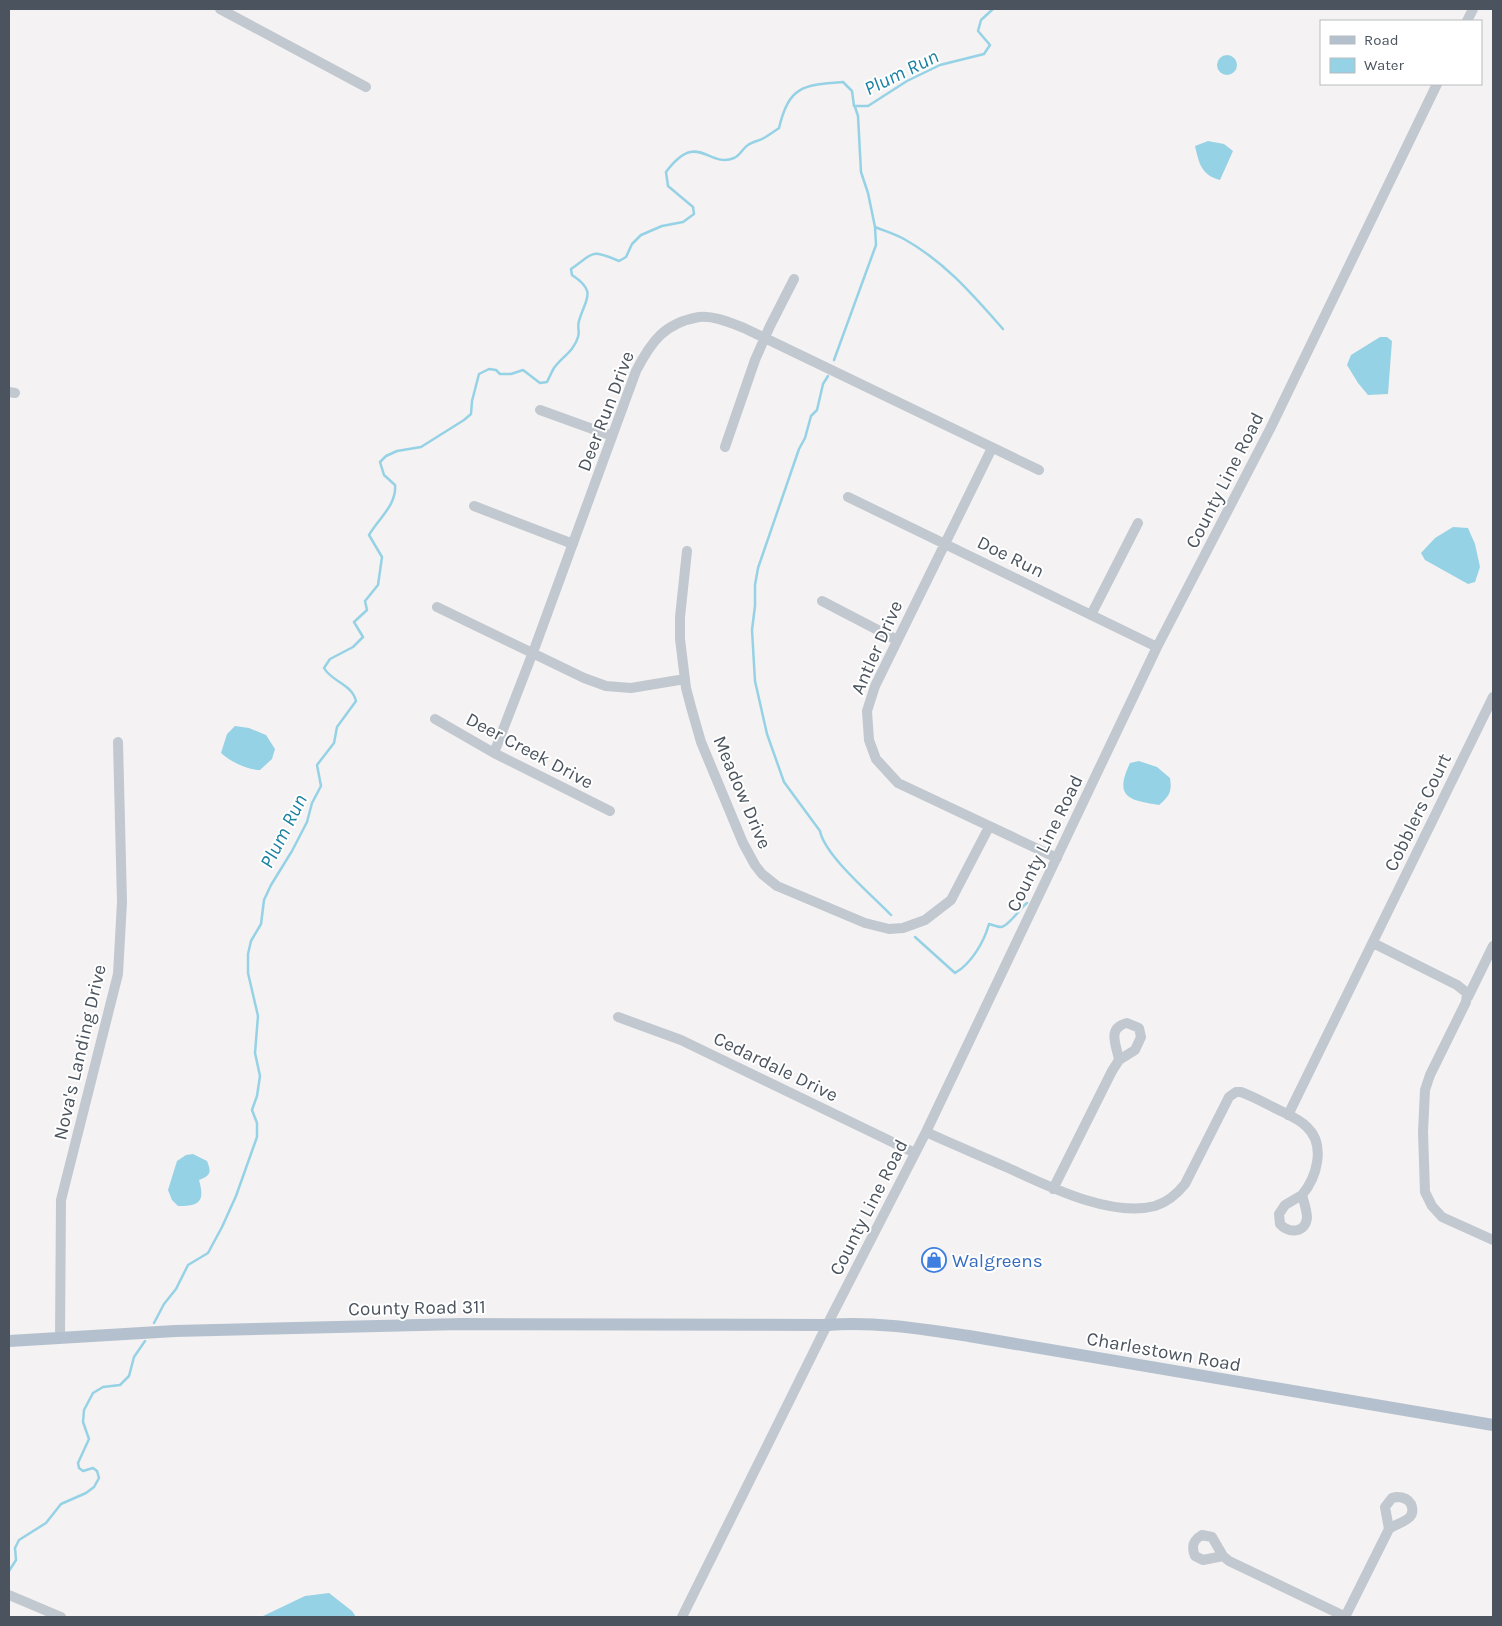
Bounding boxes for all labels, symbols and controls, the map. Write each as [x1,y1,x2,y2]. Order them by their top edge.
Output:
legend [1320,20,1482,85]
text: Road [1364,31,1399,49]
water label: Plum Run [860,45,942,100]
text: Water [1364,56,1405,74]
street label: Deer Run Drive [573,348,639,475]
street label: County Line Road [1181,409,1269,552]
street label: Doe Run [973,531,1048,583]
street label: Antler Drive [846,597,907,698]
street label: Deer Creek Drive [462,708,597,794]
street label: Meadow Drive [708,733,776,852]
street label: Cobblers Court [1380,750,1456,875]
street label: County Line Road [1002,771,1088,915]
water label: Plum Run [255,790,312,872]
street label: Nova's Landing Drive [49,962,111,1142]
street label: Cedardale Drive [710,1027,841,1107]
street label: County Line Road [825,1136,913,1279]
shop icon: Walgreens [921,1247,947,1273]
place label: Walgreens [952,1250,1043,1272]
street label: County Road 311 [348,1296,486,1320]
street label: Charlestown Road [1085,1328,1243,1376]

